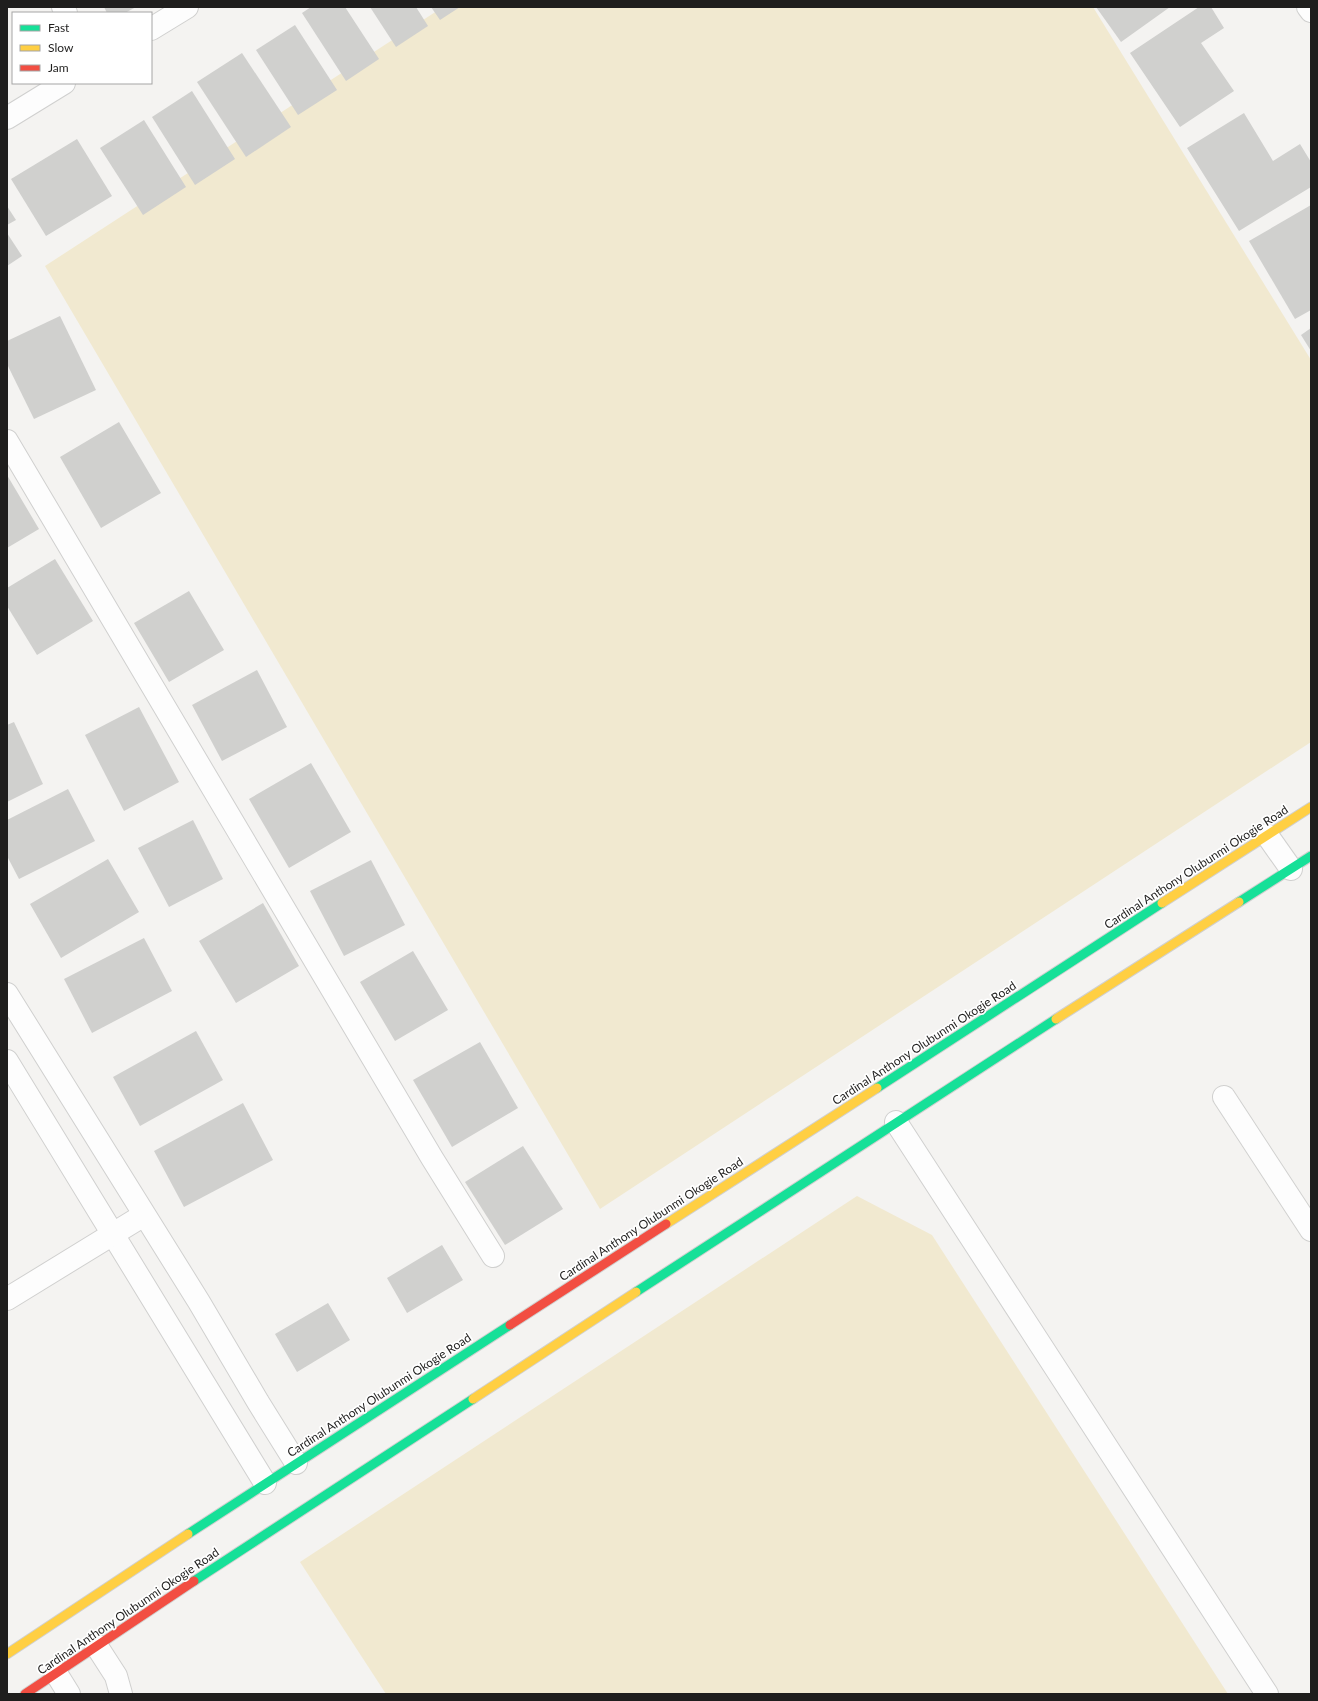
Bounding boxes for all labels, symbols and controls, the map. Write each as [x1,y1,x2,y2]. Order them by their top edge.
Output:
legend [12,12,152,84]
text: Fast [48,20,70,35]
text: Slow [48,40,74,55]
text: Jam [48,60,69,75]
street label: Cardinal Anthony Olubunmi Okogie Road [1101,802,1291,932]
street label: Cardinal Anthony Olubunmi Okogie Road [829,978,1019,1108]
street label: Cardinal Anthony Olubunmi Okogie Road [556,1154,746,1284]
street label: Cardinal Anthony Olubunmi Okogie Road [284,1330,474,1460]
street label: Cardinal Anthony Olubunmi Okogie Road [34,1544,222,1678]

